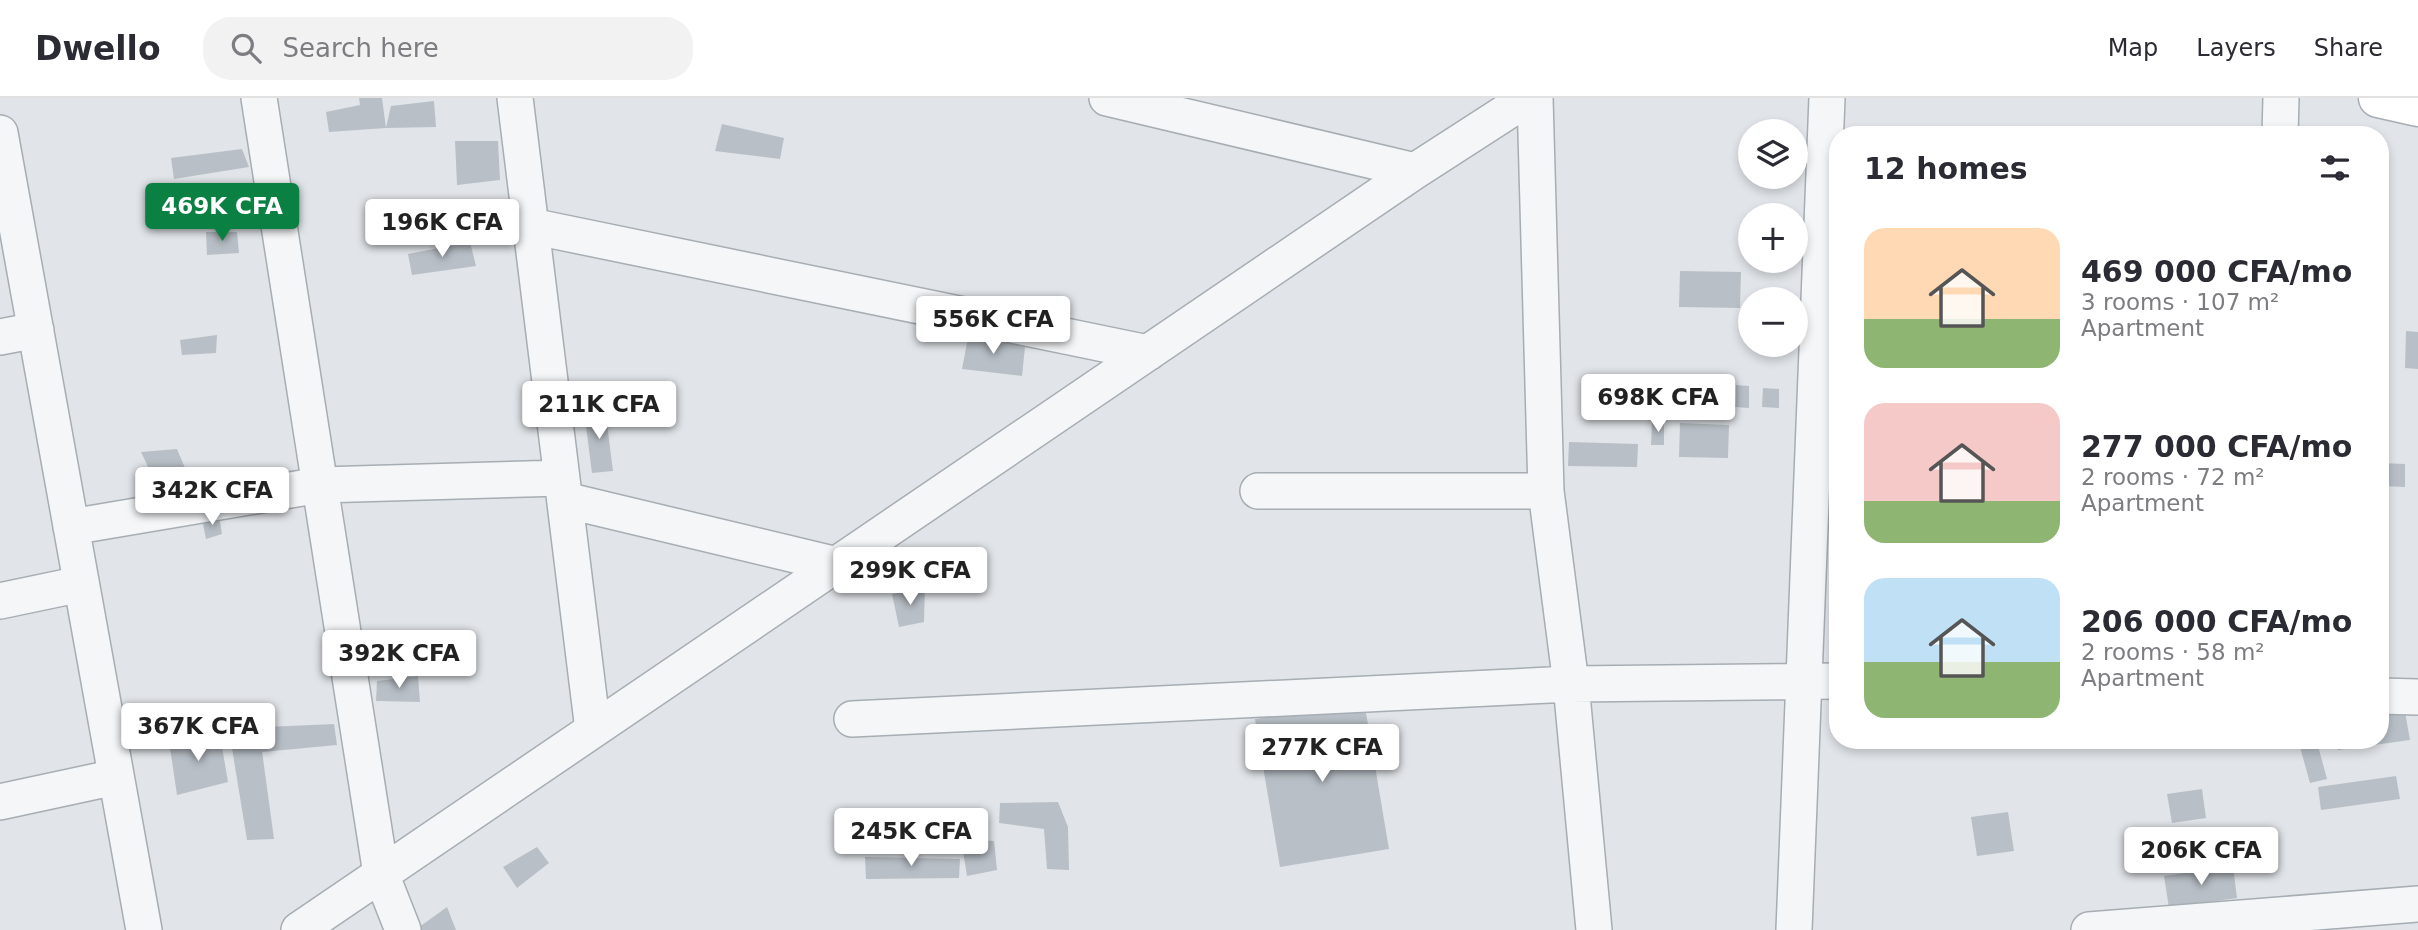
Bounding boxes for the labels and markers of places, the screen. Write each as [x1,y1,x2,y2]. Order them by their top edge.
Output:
pin: 469K CFA [150,184,294,243]
pin: 196K CFA [370,200,514,259]
pin: 556K CFA [921,296,1065,356]
pin: 698K CFA [1586,374,1730,434]
pin: 211K CFA [527,382,671,441]
pin: 342K CFA [140,468,284,527]
pin: 299K CFA [838,547,982,607]
pin: 392K CFA [327,630,471,690]
pin: 367K CFA [126,704,270,763]
pin: 277K CFA [1250,724,1394,784]
pin: 245K CFA [839,808,983,868]
pin: 206K CFA [2129,828,2273,887]

